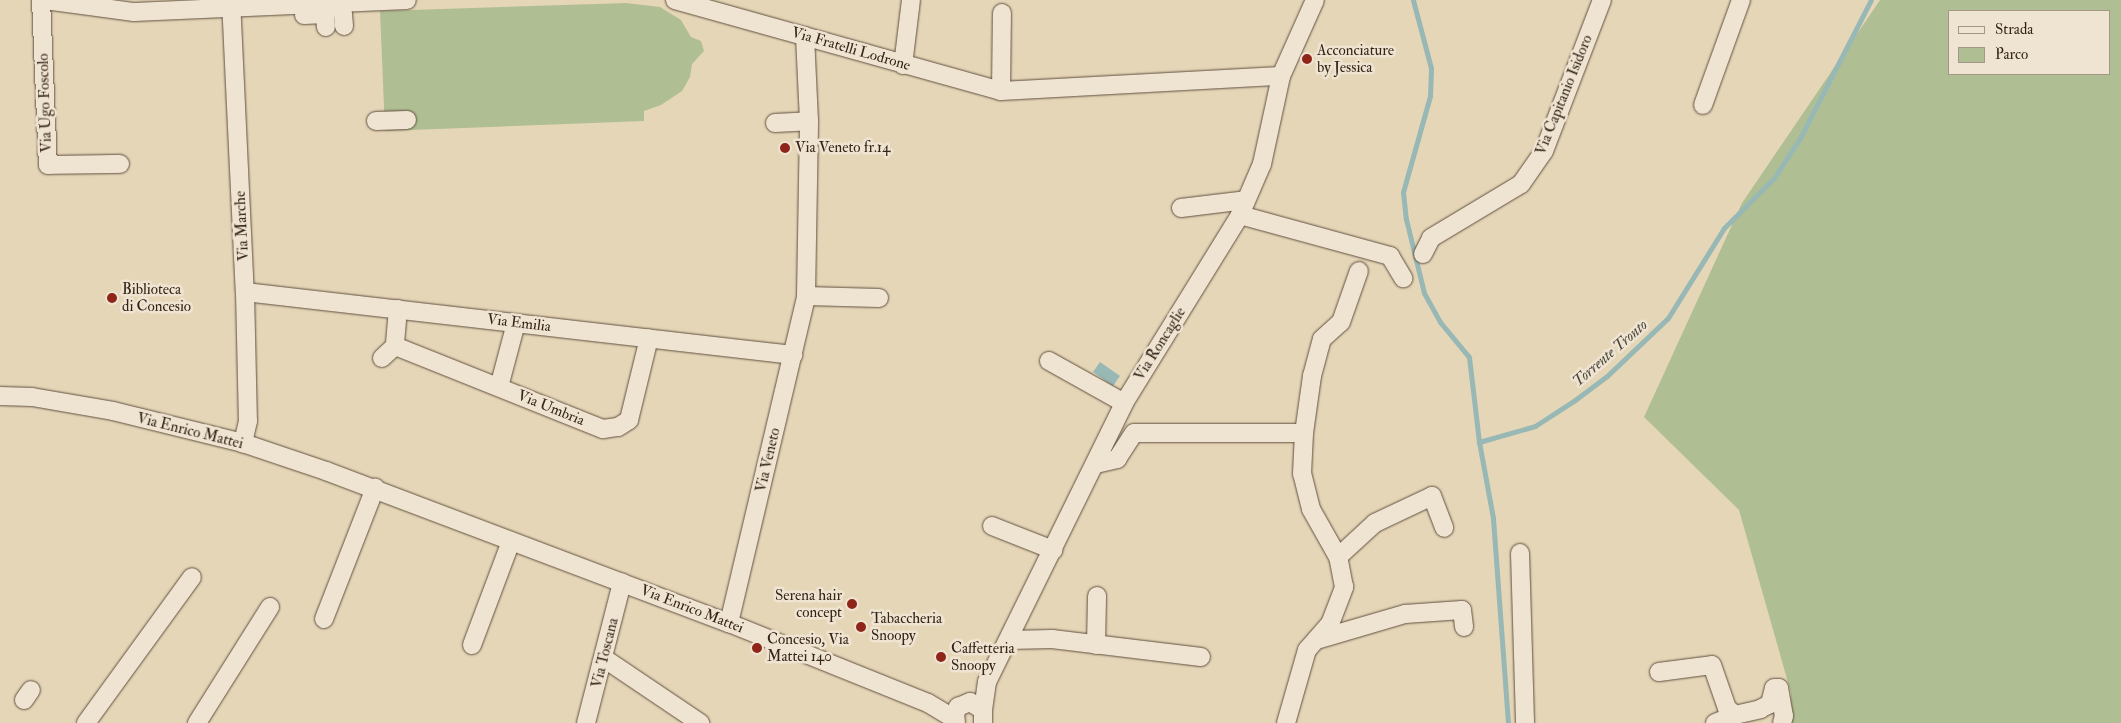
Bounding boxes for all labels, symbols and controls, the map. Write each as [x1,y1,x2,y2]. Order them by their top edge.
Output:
legend [1948,10,2111,75]
text: Strada [1995,20,2034,39]
street label: Via Fratelli Lodrone [789,23,913,75]
street label: Via Capitanio Isidoro [1532,32,1596,158]
place label: Acconciature by Jessica [1317,41,1394,76]
text: Parco [1995,45,2028,64]
street label: Via Ugo Foscolo [34,53,56,153]
marker: Acconciature by Jessica [1301,53,1313,65]
place label: Via Veneto fr.14 [795,139,890,157]
marker: Via Veneto fr.14 [779,142,791,154]
street label: Via Marche [231,190,253,262]
place label: Biblioteca di Concesio [122,280,191,315]
marker: Biblioteca di Concesio [106,292,118,304]
street label: Via Roncaglie [1130,304,1190,384]
street label: Via Emilia [486,310,552,336]
water label: Torrente Tronto [1569,315,1651,391]
street label: Via Umbria [515,386,587,430]
street label: Via Enrico Mattei [135,409,245,453]
street label: Via Veneto [752,426,784,494]
street label: Via Enrico Mattei [638,581,746,637]
place label: Serena hair concept [775,586,842,621]
marker: Serena hair concept [846,598,858,610]
place label: Tabaccheria Snoopy [871,609,942,644]
street label: Via Toscana [588,616,622,690]
marker: Tabaccheria Snoopy [855,621,867,633]
place label: Concesio, Via Mattei 140 [767,630,849,665]
place label: Caffetteria Snoopy [951,639,1015,674]
marker: Concesio, Via Mattei 140 [751,642,763,654]
marker: Caffetteria Snoopy [935,651,947,663]

